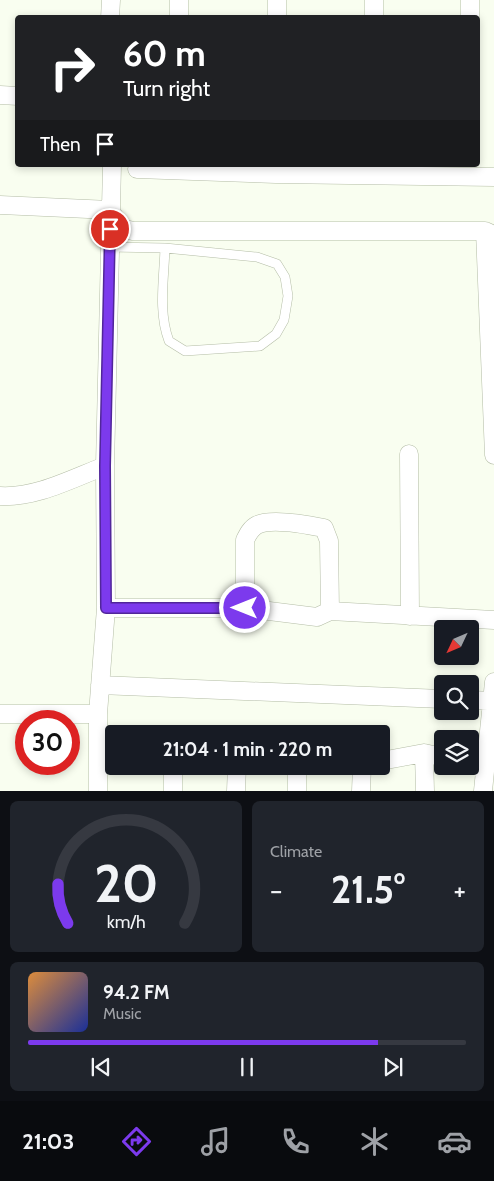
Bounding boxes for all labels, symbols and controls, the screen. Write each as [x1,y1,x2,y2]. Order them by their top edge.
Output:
text: 60 m [123,32,206,75]
icon: right [40,35,105,100]
text: Turn right [123,75,210,102]
icon: arrive [91,130,119,158]
text: Then [40,133,81,156]
pin [89,208,131,250]
icon: arrive [96,215,124,243]
position arrow [218,581,270,633]
north arrow [434,620,479,665]
map controls [434,620,479,775]
button: search [434,675,479,720]
speed limit sign: 30 [15,710,80,775]
button: layers [434,730,479,775]
text: 21:04 · 1 min · 220 m [163,738,332,761]
text: Climate [270,842,322,861]
text: 20 [94,852,158,915]
text: 21.5° [331,866,405,913]
text: − [270,873,282,907]
text: + [454,873,466,907]
text: km/h [106,911,146,932]
text: 94.2 FM [103,981,170,1004]
text: Music [103,1004,141,1023]
icon: previous [87,1053,115,1081]
icon: pause [233,1053,261,1081]
icon: next [379,1053,407,1081]
icon: directions [119,1124,154,1159]
icon: music [198,1124,233,1159]
icon: phone [278,1124,313,1159]
icon: climate [357,1124,392,1159]
icon: car [437,1124,472,1159]
text: 21:03 [22,1128,74,1155]

